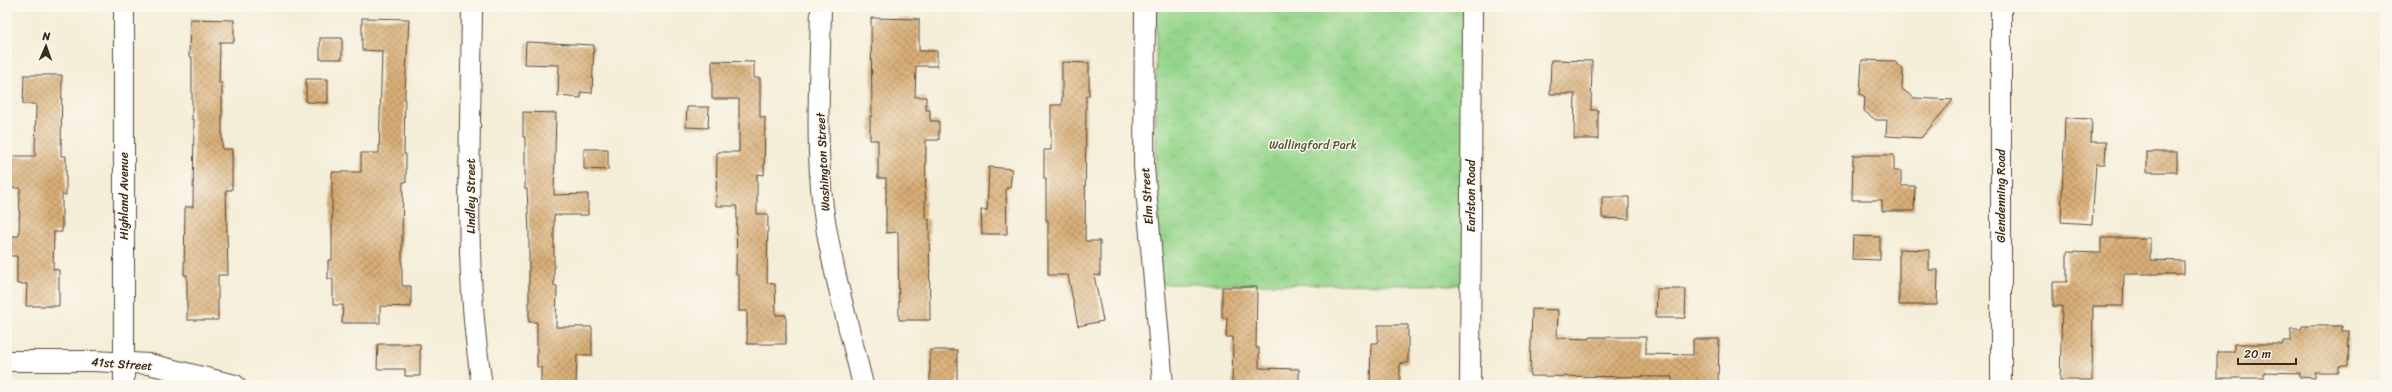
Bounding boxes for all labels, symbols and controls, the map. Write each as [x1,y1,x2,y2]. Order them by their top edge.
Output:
north arrow [26,26,66,66]
text: N [41,27,51,46]
street label: Washington Street [809,111,837,212]
park label: Wallingford Park [1269,134,1357,156]
street label: Glendenning Road [1990,148,2012,243]
street label: Highland Avenue [113,152,135,240]
street label: Lindley Street [460,158,482,234]
street label: Earlston Road [1460,159,1482,232]
street label: Elm Street [1134,167,1160,225]
scale bar [2238,340,2296,366]
text: 20 m [2244,343,2271,365]
street label: 41st Street [91,351,153,377]

